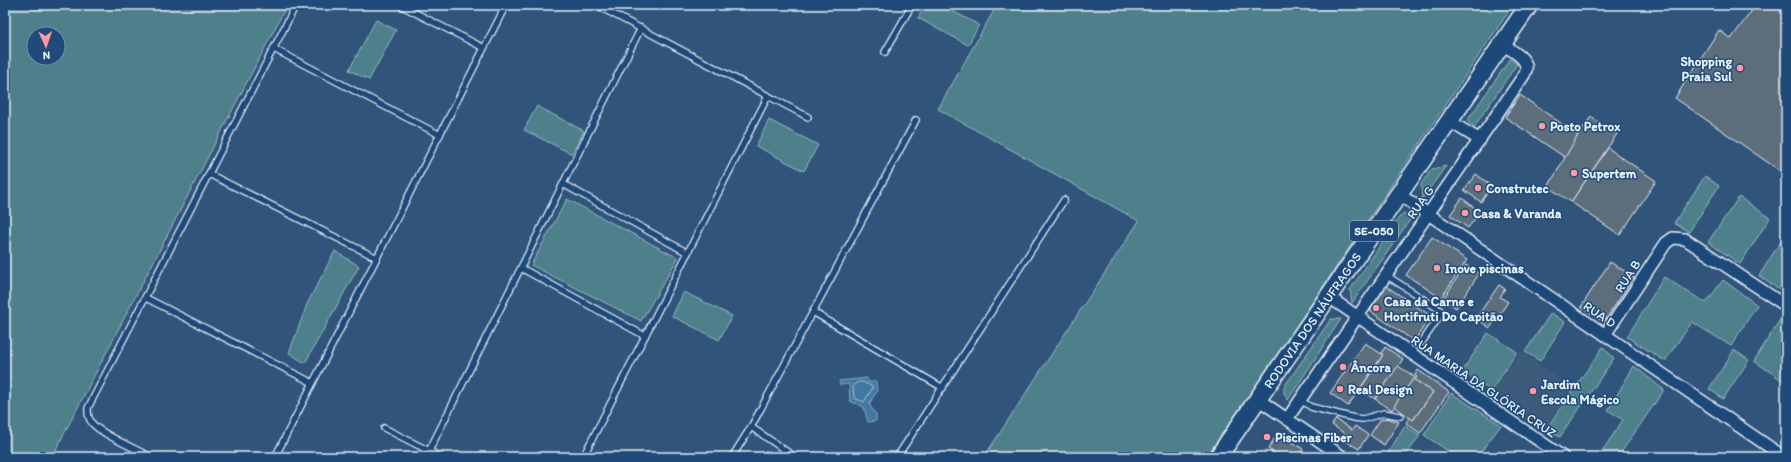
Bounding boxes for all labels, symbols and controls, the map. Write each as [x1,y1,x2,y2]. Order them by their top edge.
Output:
north arrow [26,26,66,66]
text: N [42,49,51,62]
place label: Shopping Praia Sul [1680,54,1732,84]
marker: Shopping Praia Sul [1735,63,1745,73]
place label: Posto Petrox [1550,119,1621,134]
marker: Posto Petrox [1537,121,1547,131]
place label: Supertem [1582,166,1637,182]
marker: Supertem [1569,168,1579,178]
place label: Construtec [1486,181,1549,196]
street label: RUA G [1404,183,1437,222]
marker: Construtec [1473,183,1483,193]
place label: Casa & Varanda [1473,206,1562,221]
marker: Casa & Varanda [1460,208,1470,218]
road number: SE-050 [1350,221,1398,241]
street label: RODOVIA DOS NÁUFRAGOS [1261,250,1364,391]
street label: RUA B [1611,257,1643,295]
place label: Inove piscinas [1445,261,1524,277]
marker: Inove piscinas [1432,263,1442,273]
place label: Casa da Carne e Hortifruti Do Capitão [1384,294,1504,325]
street label: RUA D [1581,298,1619,331]
marker: Casa da Carne e Hortifruti Do Capitão [1371,303,1381,313]
street label: RUA MARIA DA GLÓRIA CRUZ [1408,332,1560,441]
place label: Âncora [1350,360,1391,375]
marker: Âncora [1338,362,1348,372]
place label: Jardim Escola Mágico [1540,377,1619,408]
place label: Real Design [1348,382,1413,398]
marker: Real Design [1335,384,1345,394]
marker: Jardim Escola Mágico [1528,386,1538,396]
place label: Piscinas Fiber [1275,430,1353,445]
marker: Piscinas Fiber [1262,432,1272,442]

